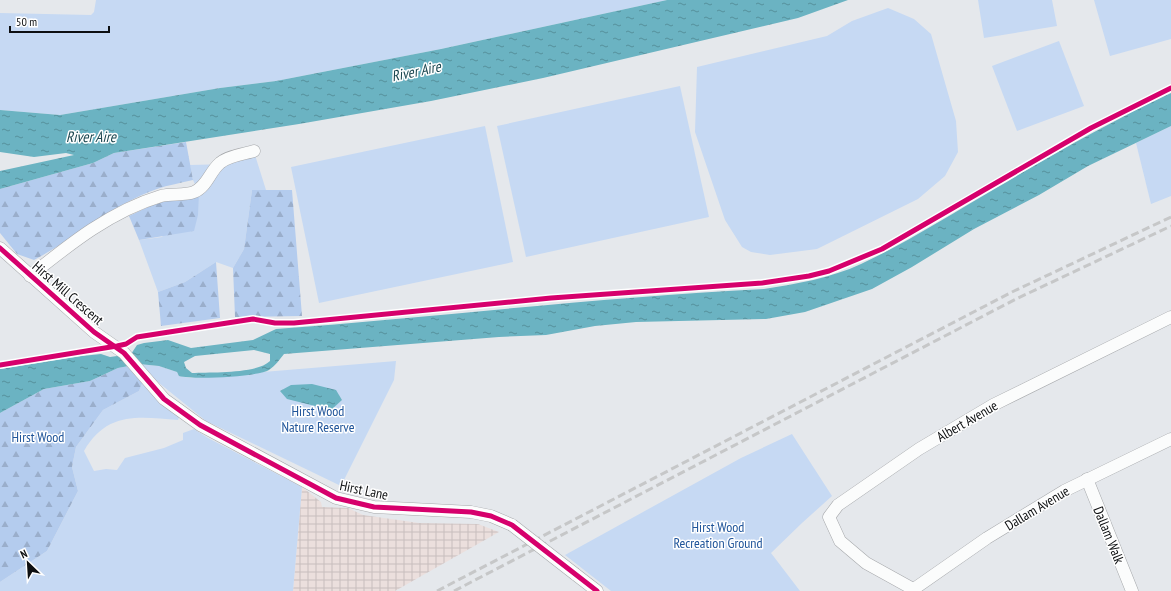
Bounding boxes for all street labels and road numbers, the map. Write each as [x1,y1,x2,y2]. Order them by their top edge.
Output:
street label: Hirst Mill Crescent [29,257,107,329]
street label: Albert Avenue [933,396,1001,446]
street label: Hirst Lane [338,476,390,504]
street label: Dallam Avenue [1001,482,1073,534]
street label: Dallam Walk [1089,504,1129,567]

